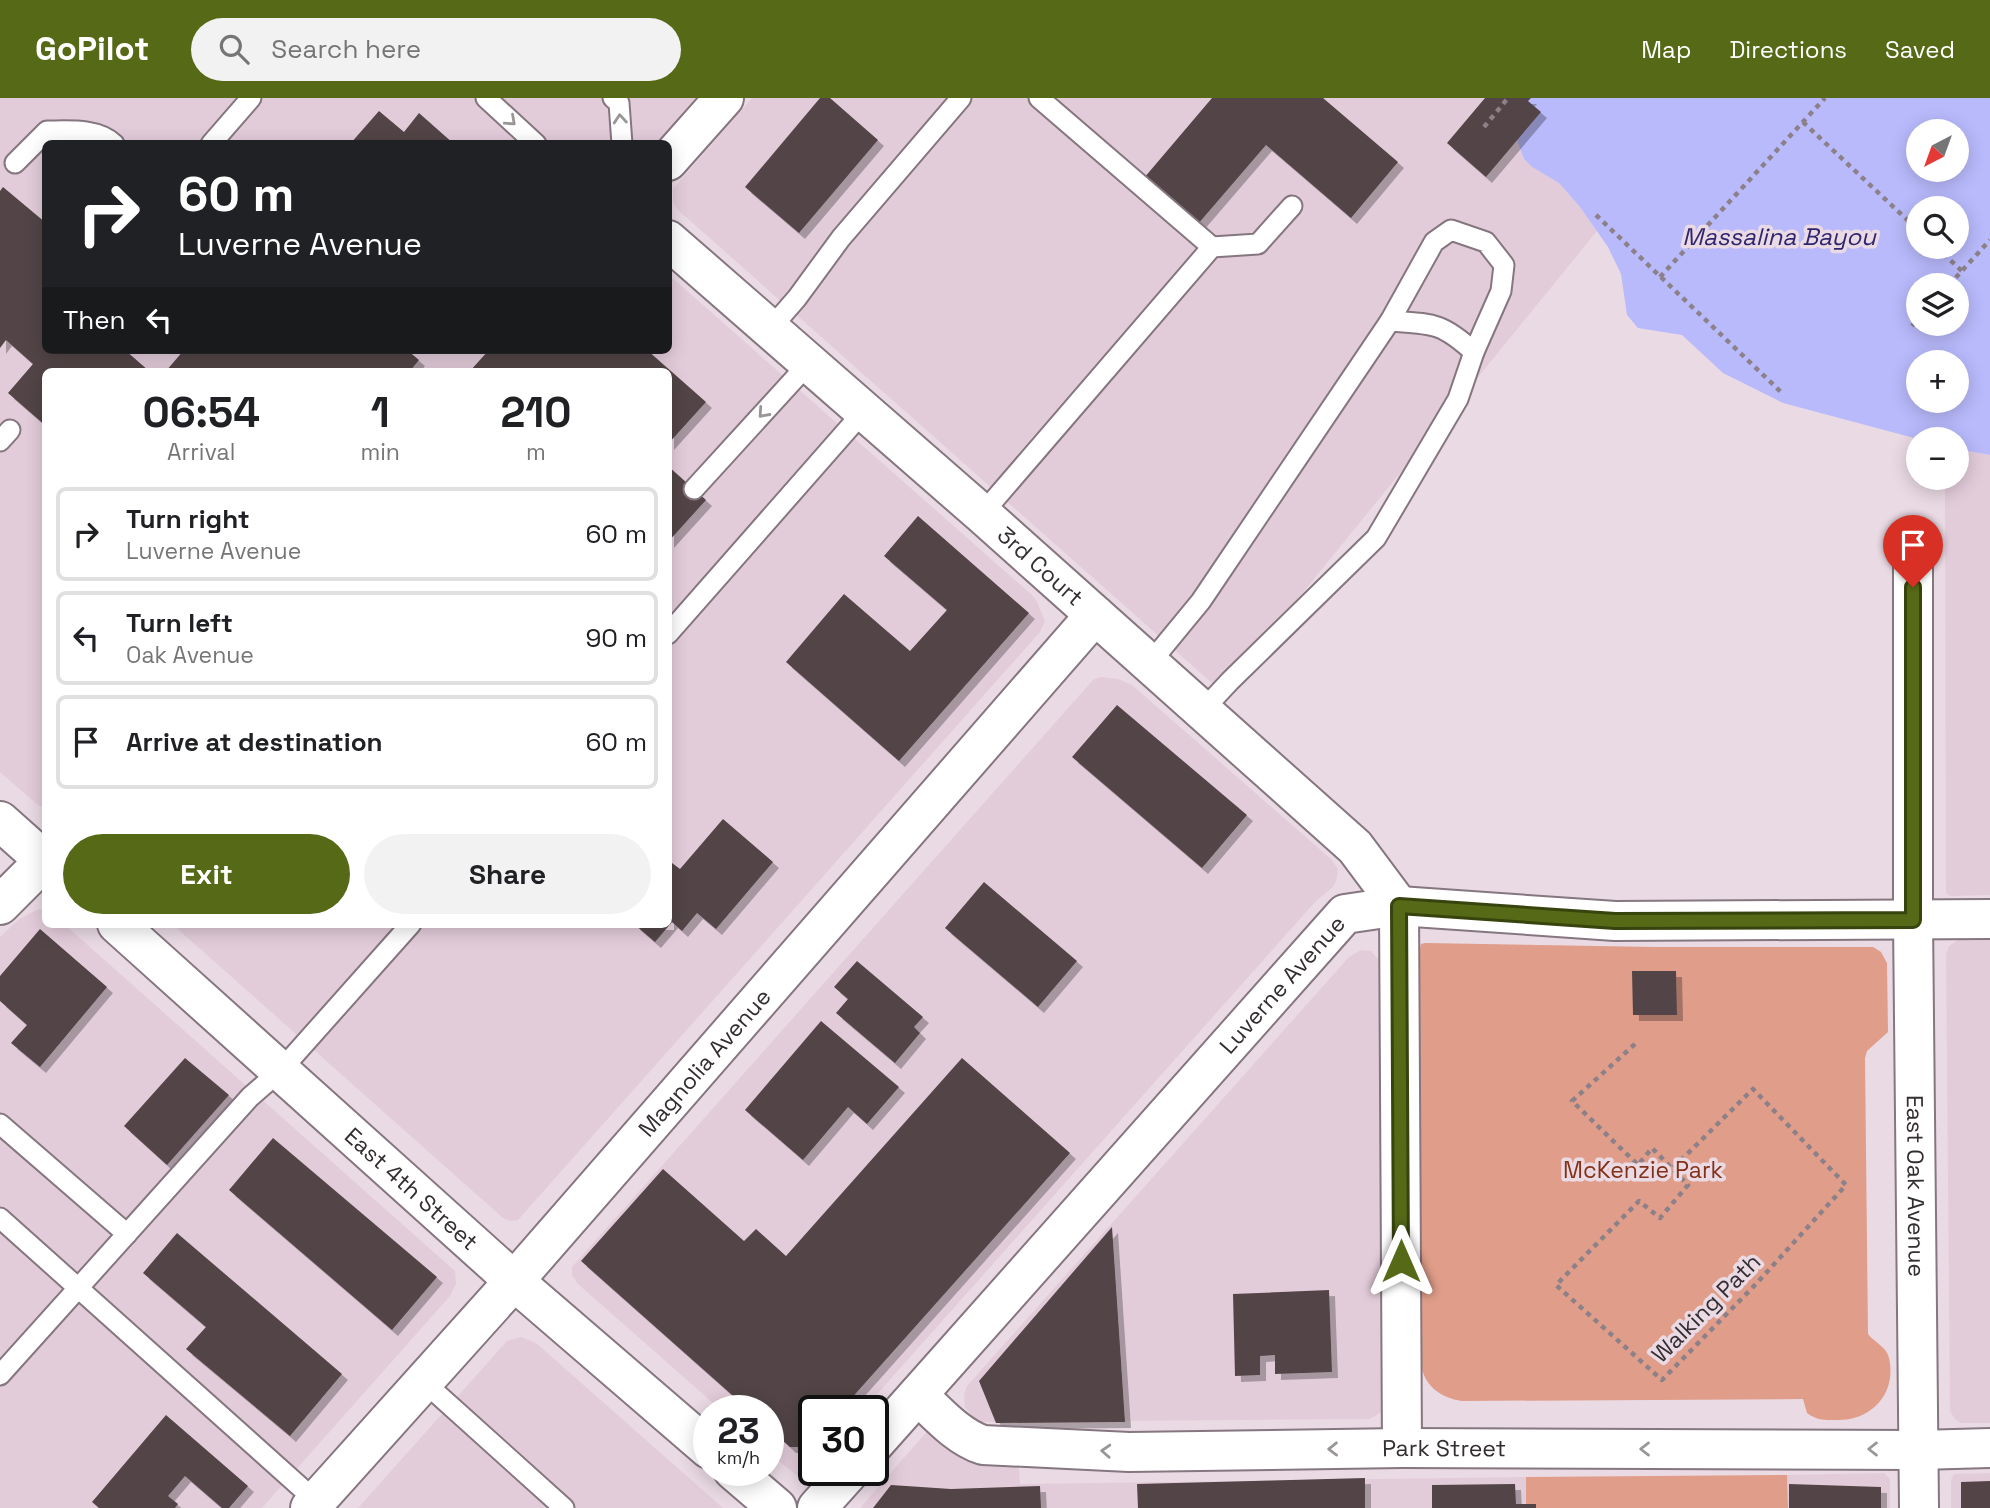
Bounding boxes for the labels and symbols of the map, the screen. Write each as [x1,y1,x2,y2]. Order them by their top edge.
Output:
one-way arrow [503,113,516,125]
one-way arrow [613,114,628,125]
north arrow [1906,119,1969,182]
water label: Massalina Bayou [1682,221,1877,252]
one-way arrow [759,405,771,418]
pin [1883,515,1943,587]
street label: 3rd Court [991,520,1090,612]
street label: Luverne Avenue [1213,909,1352,1060]
street label: Magnolia Avenue [632,982,777,1143]
street label: East Oak Avenue [1900,1095,1932,1277]
street label: East 4th Street [338,1121,485,1257]
park label: McKenzie Park [1563,1155,1723,1185]
position arrow [1364,1224,1438,1298]
street label: Walking Path [1645,1247,1767,1369]
speed limit sign: 30 [798,1395,889,1486]
street label: Park Street [1382,1433,1506,1463]
one-way arrow [1640,1441,1650,1457]
one-way arrow [1328,1442,1339,1457]
one-way arrow [1867,1442,1878,1457]
one-way arrow [1100,1444,1111,1459]

